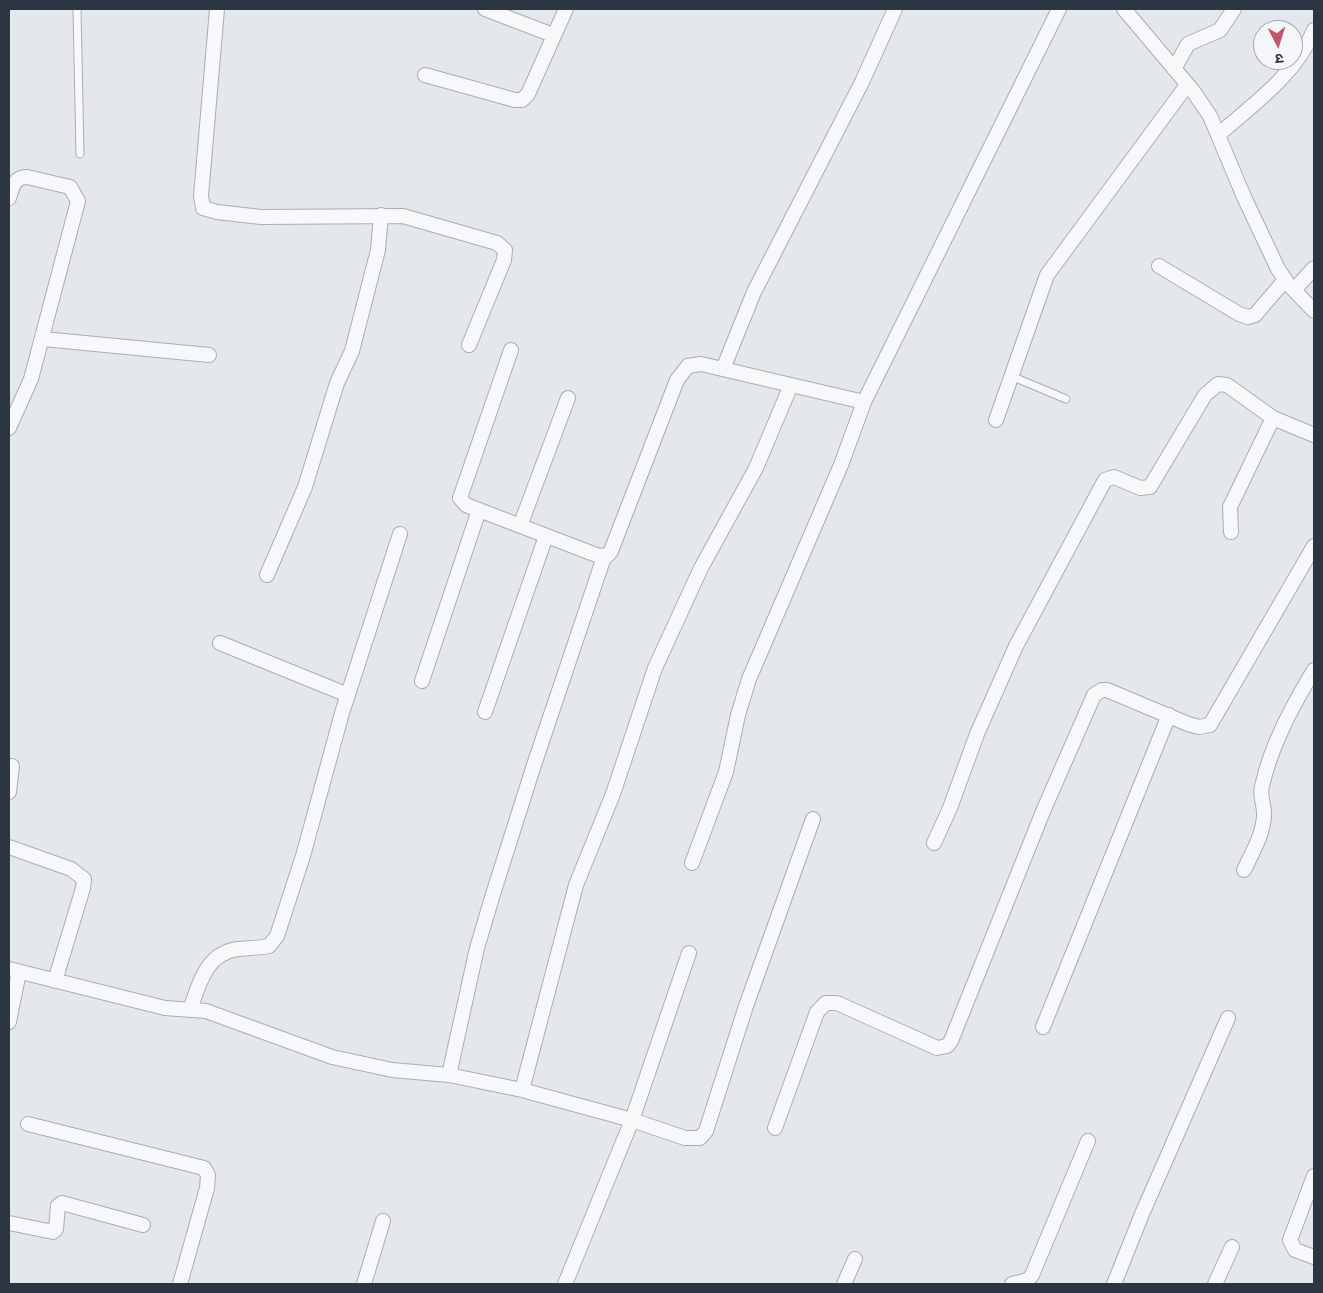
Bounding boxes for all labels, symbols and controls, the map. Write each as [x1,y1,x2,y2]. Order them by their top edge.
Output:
north arrow [1253,20,1303,70]
text: उ [1274,50,1284,69]

